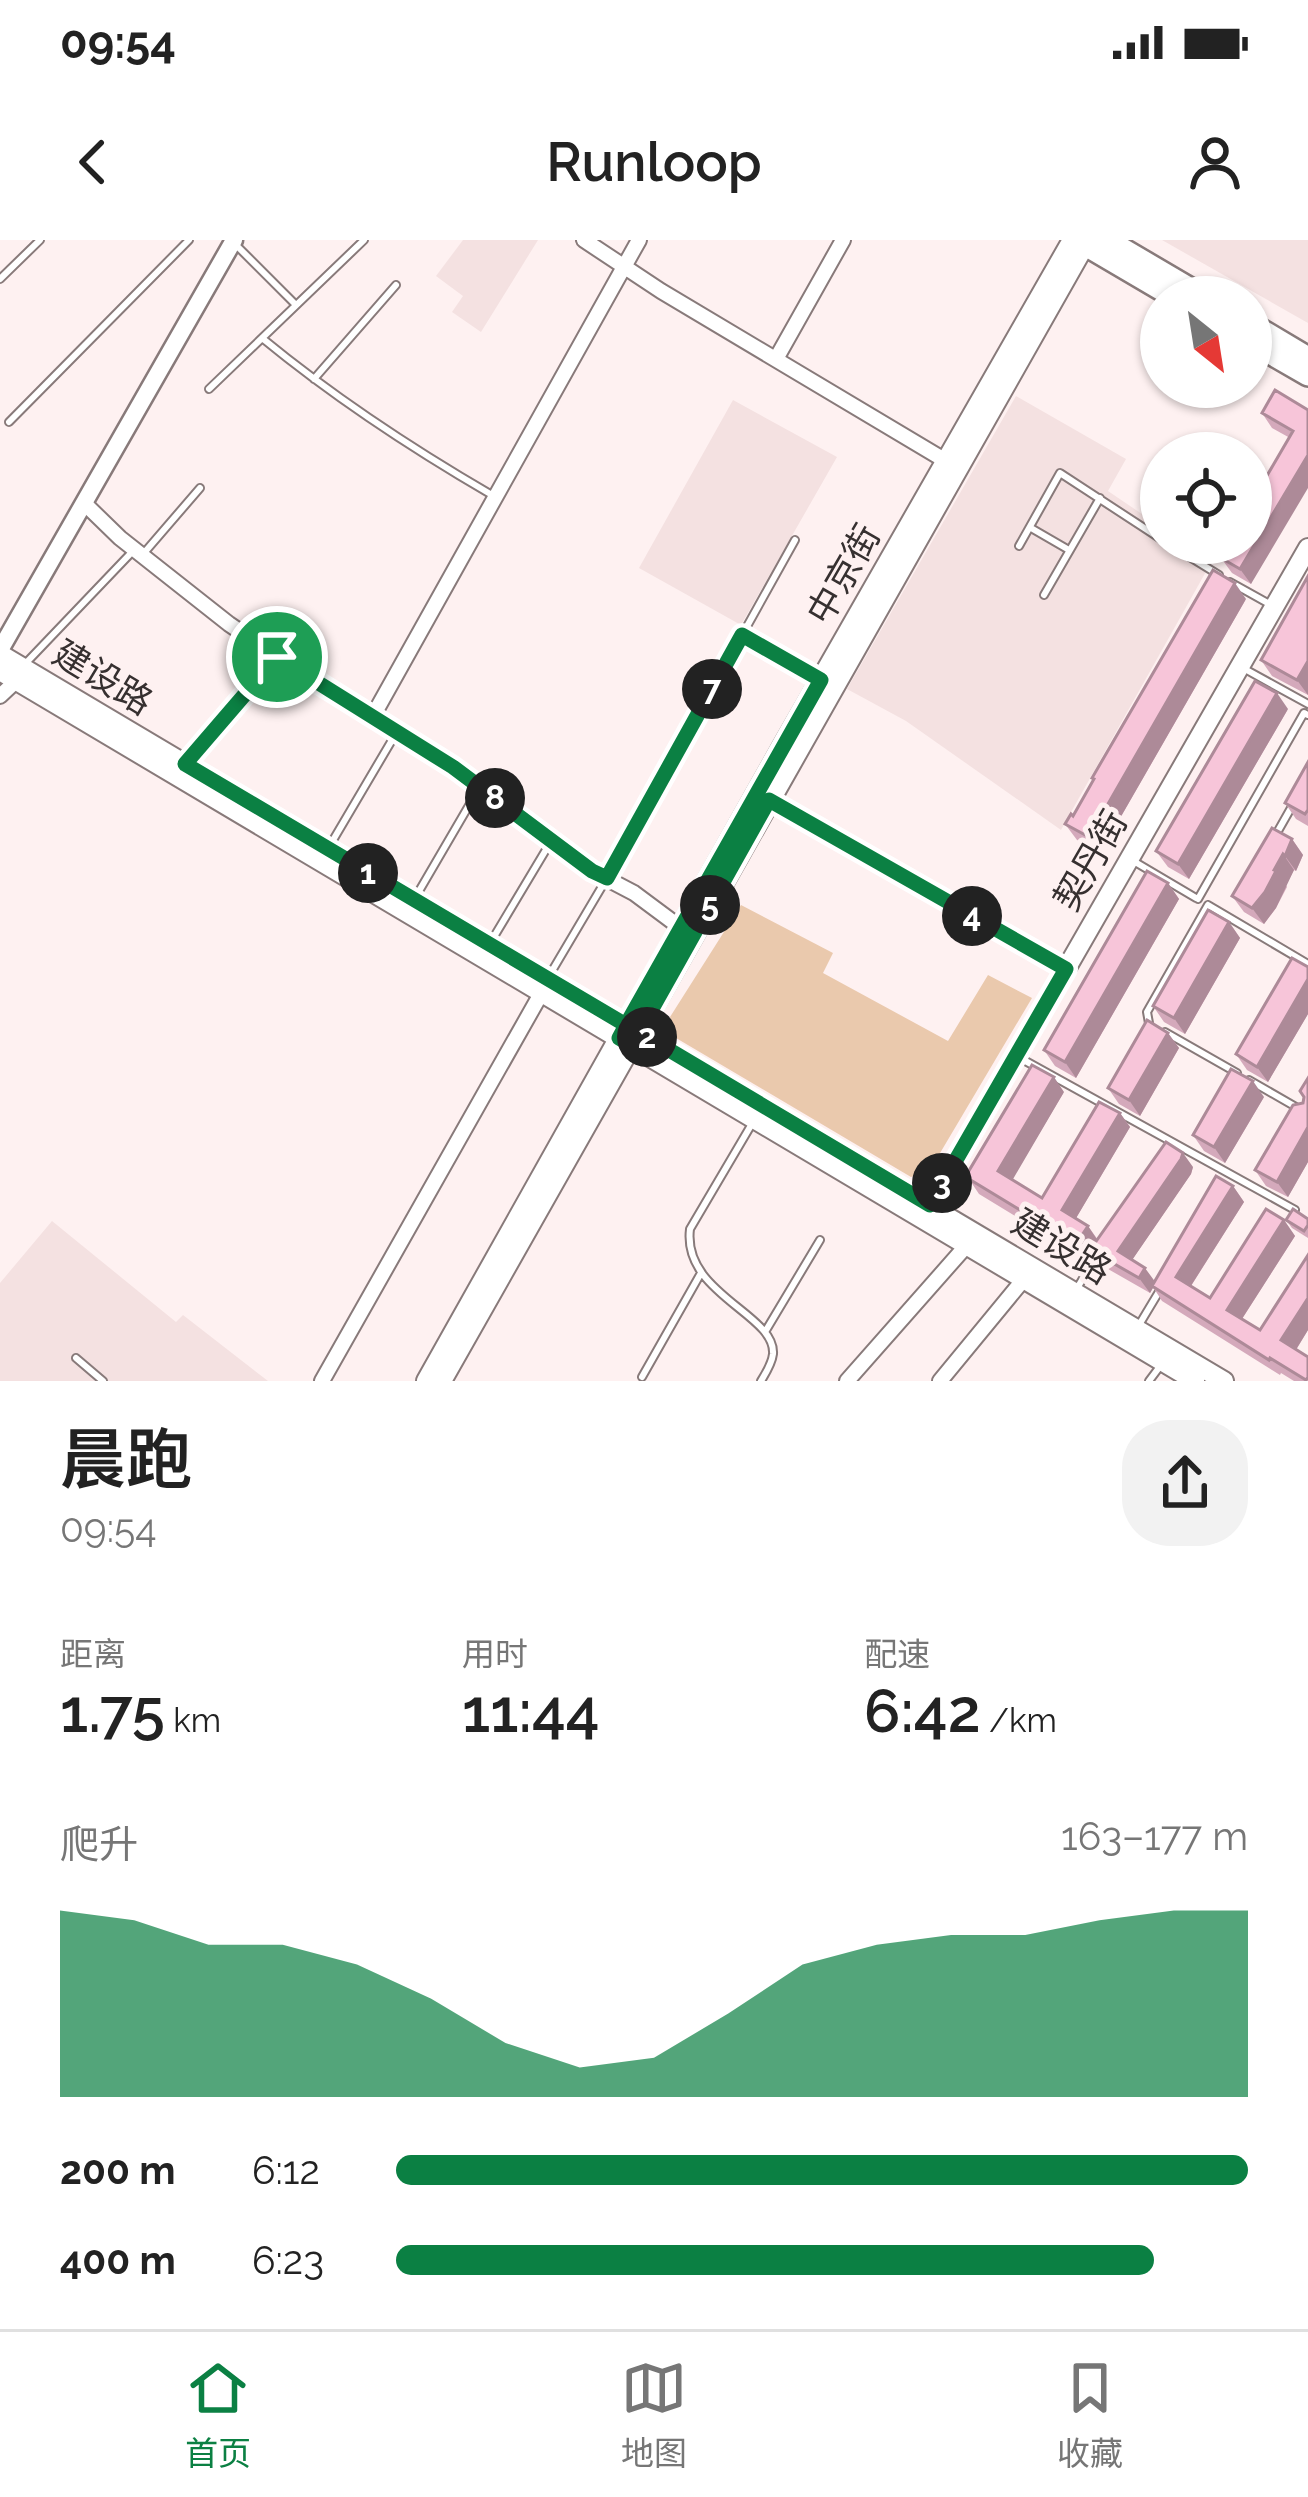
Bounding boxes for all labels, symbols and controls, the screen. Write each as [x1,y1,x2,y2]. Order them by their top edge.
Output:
text: 09:54 [60,16,176,69]
icon: back [60,129,126,195]
icon: person [1182,129,1248,195]
text: Runloop [546,130,762,194]
north arrow [1140,276,1272,408]
map controls [1140,276,1272,564]
button: locate [1140,432,1272,564]
street label: 中京街 [798,517,888,631]
pin [226,606,328,708]
icon: arrive [244,624,310,690]
street label: 建设路 [46,631,160,723]
pin: 7 [682,659,742,719]
text: 7 [703,669,721,708]
pin: 8 [465,768,525,828]
text: 8 [485,778,505,817]
street label: 契丹街 [1045,803,1135,917]
pin: 1 [338,843,398,903]
text: 1 [360,853,376,892]
pin: 5 [680,875,740,935]
text: 5 [701,885,719,924]
pin: 4 [942,886,1002,946]
text: 4 [963,896,981,935]
pin: 2 [617,1007,677,1067]
text: 2 [638,1017,656,1056]
pin: 3 [912,1153,972,1213]
text: 3 [933,1163,951,1202]
street label: 建设路 [1005,1200,1119,1292]
button: share [1122,1420,1248,1546]
text: 晨跑 [60,1421,192,1498]
text: 09:54 [60,1505,157,1551]
text: 距离 [60,1635,126,1674]
text: 用时 [462,1635,528,1674]
text: 配速 [864,1635,930,1674]
text: 1.75 [60,1676,165,1746]
text: 11:44 [462,1676,600,1746]
text: 6:42 [864,1676,981,1746]
text: km [165,1701,221,1740]
text: /km [981,1701,1057,1740]
text: 163–177 m [1061,1813,1248,1859]
text: 爬升 [60,1821,138,1867]
text: 200 m [60,2147,176,2193]
text: 6:12 [252,2147,320,2193]
text: 400 m [60,2237,176,2283]
text: 6:23 [252,2237,324,2283]
tab: 首页 [185,2355,251,2475]
tab: 地图 [621,2355,687,2475]
tab: 收藏 [1057,2355,1123,2475]

